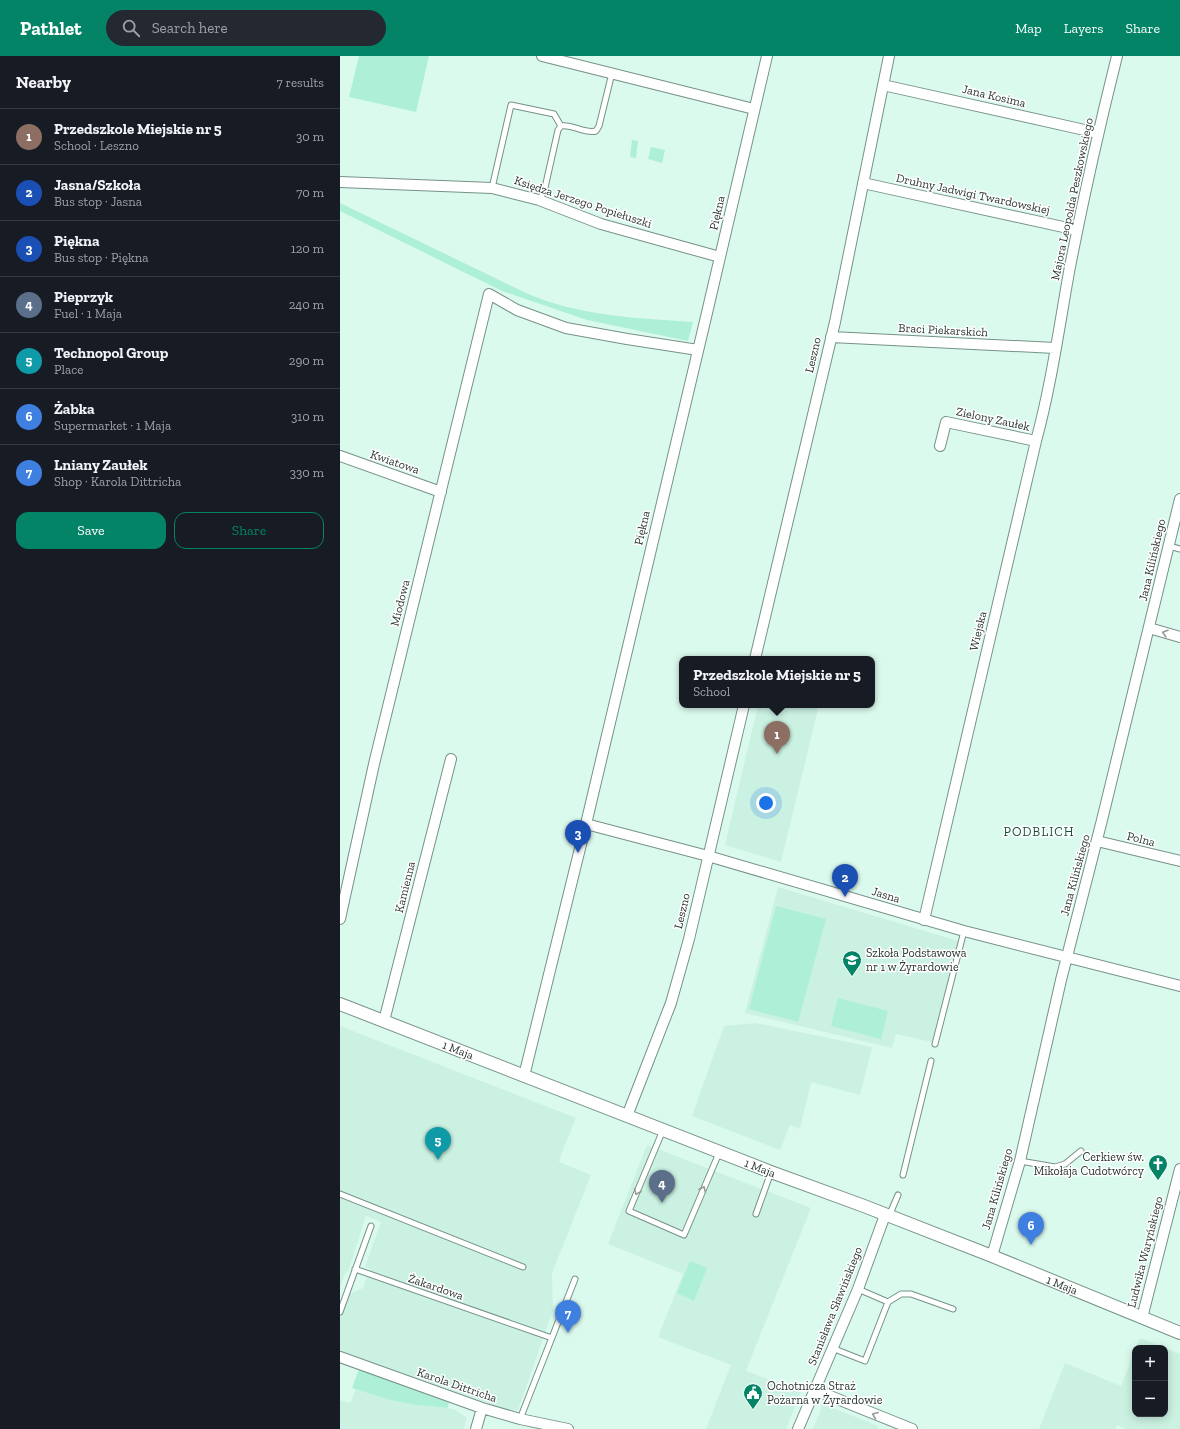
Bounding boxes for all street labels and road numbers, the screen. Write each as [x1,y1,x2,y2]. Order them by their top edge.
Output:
street label: Jana Kosima [961,82,1027,110]
street label: Majora Leopolda Peszkowskiego [1048,116,1097,282]
street label: Druhny Jadwigi Twardowskiej [895,171,1051,218]
street label: Księdza Jerzego Popiełuszki [512,173,654,231]
street label: Piękna [706,194,728,232]
street label: Braci Piekarskich [898,321,988,339]
street label: Leszno [802,336,824,374]
street label: Zielony Zaułek [955,404,1032,434]
street label: Kwiatowa [369,447,422,477]
street label: Piękna [631,509,653,547]
street label: Jana Kilińskiego [1136,517,1168,603]
street label: Miodowa [387,578,413,628]
street label: Wiejska [967,610,990,652]
street label: Polna [1125,829,1157,849]
street label: Jana Kilińskiego [1057,833,1093,917]
street label: Kamienna [392,860,418,914]
street label: Jasna [870,884,902,906]
street label: Leszno [671,892,693,930]
street label: 1 Maja [440,1038,476,1063]
street label: Jana Kilińskiego [979,1147,1015,1231]
street label: 1 Maja [742,1156,778,1181]
street label: Ludwika Waryńskiego [1124,1195,1166,1309]
street label: Stanisława Sławińskiego [805,1245,865,1367]
street label: Żakardowa [407,1271,466,1303]
street label: 1 Maja [1044,1272,1080,1299]
street label: Karola Dittricha [415,1365,499,1405]

